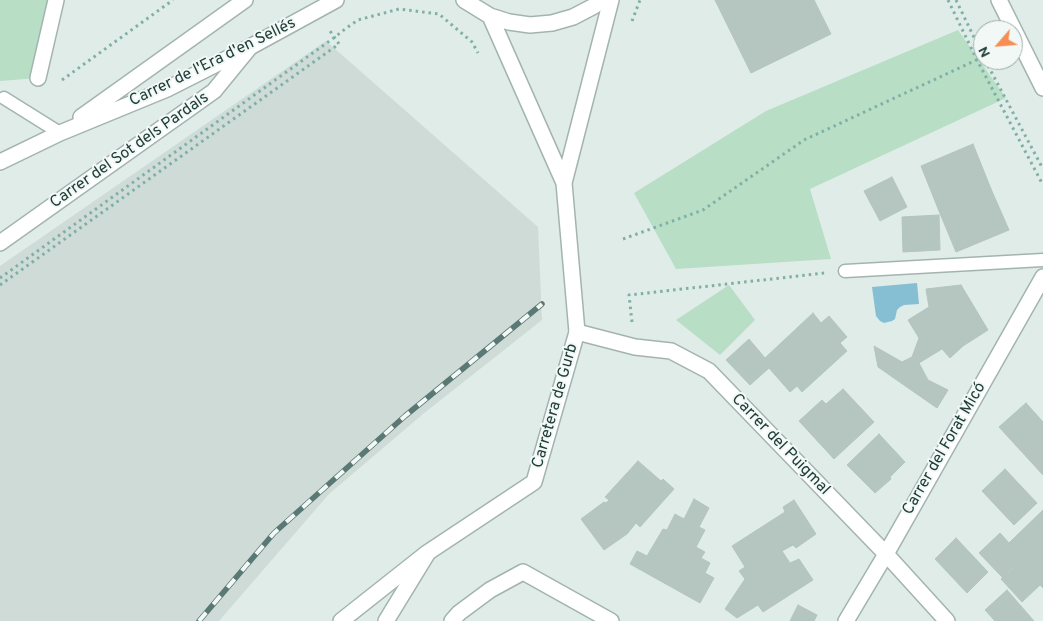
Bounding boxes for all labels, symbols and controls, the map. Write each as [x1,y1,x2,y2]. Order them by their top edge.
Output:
street label: Carrer de l'Era d'en Sellés [127,14,299,112]
north arrow [973,20,1023,70]
text: N [975,43,995,60]
street label: Carrer del Sot dels Pardals [47,89,213,213]
street label: Carretera de Gurb [529,341,583,471]
street label: Carrer del Forat Micó [899,379,991,519]
street label: Carrer del Puigmal [727,390,833,500]

